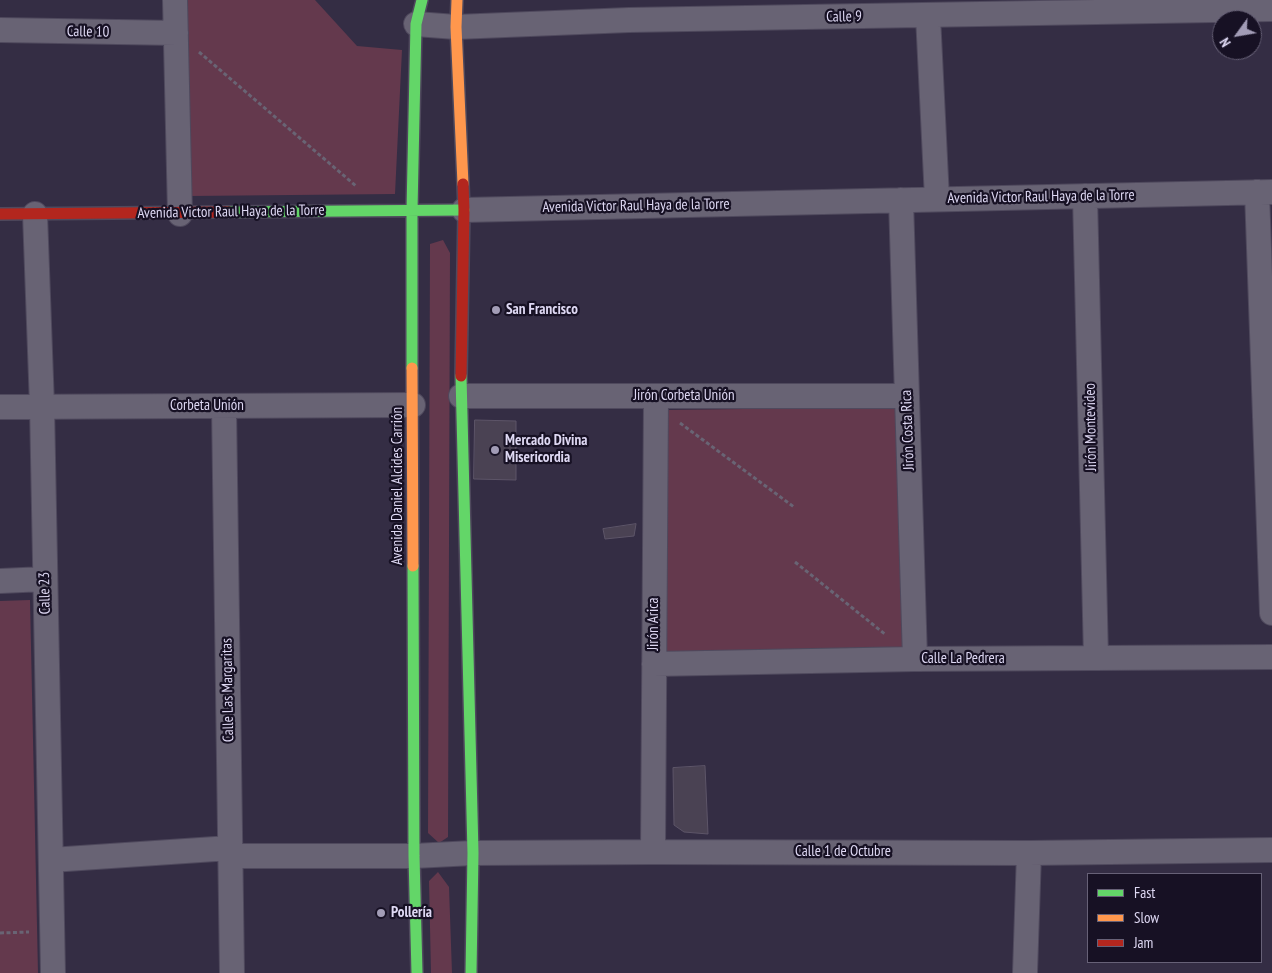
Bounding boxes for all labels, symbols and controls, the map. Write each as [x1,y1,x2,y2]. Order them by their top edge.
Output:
street label: Calle 9 [826,8,862,26]
north arrow [1212,10,1262,60]
street label: Calle 10 [67,23,109,41]
text: N [1215,34,1235,50]
street label: Avenida Victor Raul Haya de la Torre [947,186,1135,208]
street label: Avenida Victor Raul Haya de la Torre [542,195,730,217]
street label: Avenida Victor Raul Haya de la Torre [137,201,325,223]
place label: San Francisco [506,301,578,319]
marker: San Francisco [490,304,502,316]
street label: Jirón Montevideo [1081,383,1101,471]
street label: Jirón Corbeta Unión [634,387,734,405]
street label: Jirón Costa Rica [898,390,918,470]
street label: Corbeta Unión [170,397,244,415]
street label: Avenida Daniel Alcides Carrión [389,407,407,565]
place label: Mercado Divina Misericordia [505,432,587,467]
marker: Mercado Divina Misericordia [489,444,501,456]
street label: Calle 23 [36,572,54,614]
street label: Jirón Arica [645,597,663,651]
street label: Calle Las Margaritas [218,638,238,742]
street label: Calle La Pedrera [921,650,1005,668]
street label: Calle 1 de Octubre [795,843,891,861]
legend [1087,873,1262,963]
text: Fast [1134,883,1155,902]
place label: Pollería [391,904,432,922]
marker: Pollería [375,907,387,919]
text: Slow [1134,908,1159,927]
text: Jam [1134,933,1153,952]

